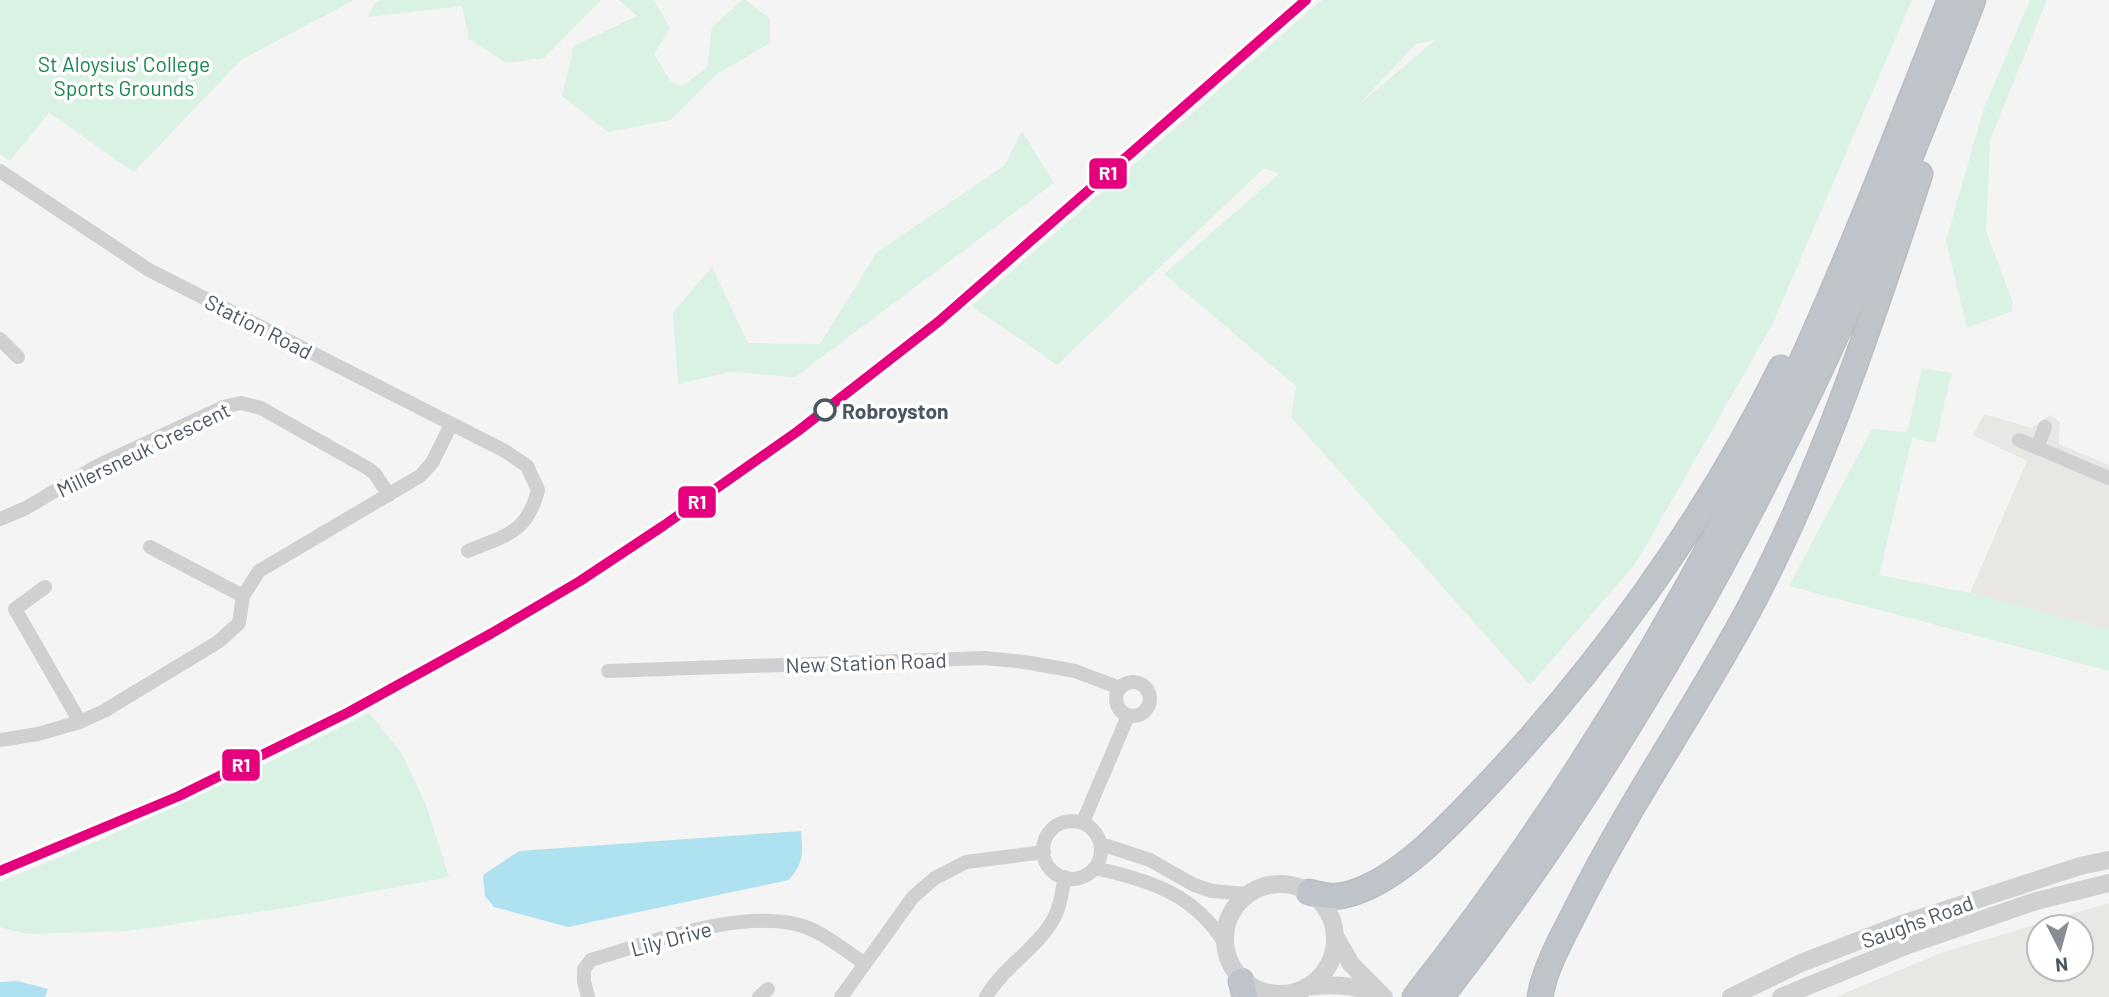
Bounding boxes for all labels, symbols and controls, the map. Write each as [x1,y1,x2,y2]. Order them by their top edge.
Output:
park label: St Aloysius' College Sports Grounds [38,51,210,100]
line badge: R1 [1088,157,1128,190]
text: R1 [1099,161,1117,184]
street label: Station Road [201,288,317,364]
street label: Millersneuk Crescent [52,396,234,502]
place label: Robroyston [842,398,949,423]
marker: Robroyston [814,399,836,421]
line badge: R1 [677,485,717,519]
text: R1 [688,490,706,513]
street label: New Station Road [785,647,947,677]
line badge: R1 [221,748,261,782]
text: R1 [232,753,250,776]
street label: Saughs Road [1858,889,1976,953]
north arrow [2025,913,2095,983]
street label: Lily Drive [628,915,714,961]
text: N [2054,953,2069,978]

